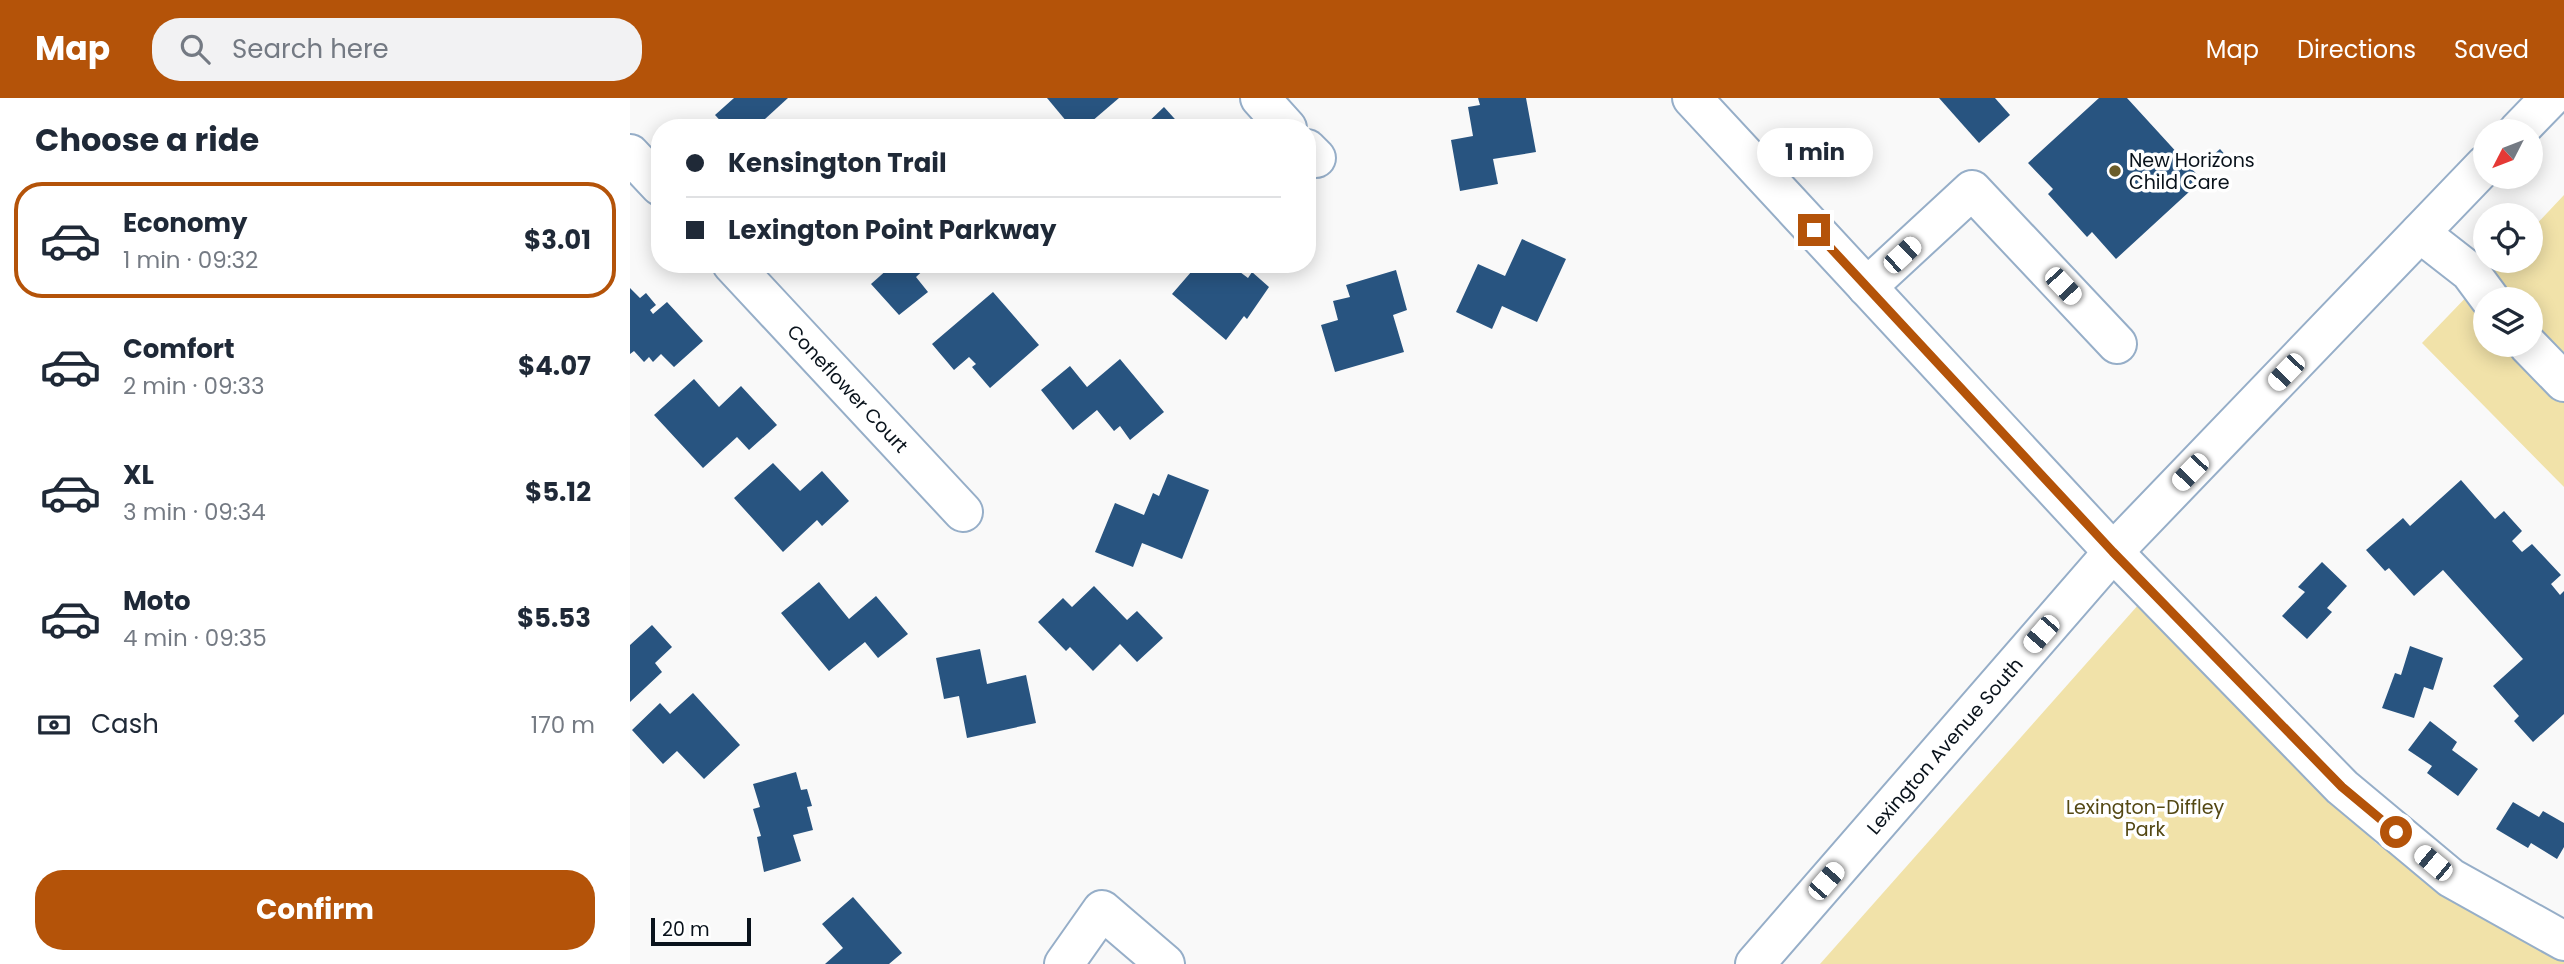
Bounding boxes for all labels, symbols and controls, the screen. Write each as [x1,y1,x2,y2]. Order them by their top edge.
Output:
search box [152,18,642,81]
text: Map [35,25,110,72]
icon: search [176,30,214,68]
text: Search here [232,31,389,67]
text: Map [2206,33,2259,66]
text: Directions [2297,33,2416,66]
text: Saved [2454,33,2529,66]
text: Choose a ride [35,117,259,162]
north arrow [2473,119,2543,189]
map controls [2473,119,2543,357]
callout: 1 min [1756,129,1872,178]
text: 1 min [1785,136,1845,168]
text: Kensington Trail [728,145,947,181]
place label: New Horizons Child Care [2129,147,2255,196]
marker: New Horizons Child Care [2107,163,2123,179]
button: locate [2473,203,2543,273]
text: Economy [123,205,247,241]
icon: car [39,209,102,272]
text: Lexington Point Parkway [728,212,1056,248]
route end [1798,214,1830,246]
text: $3.01 [524,222,591,258]
car [1880,233,1925,277]
text: 1 min · 09:32 [123,244,258,276]
car [2041,263,2086,309]
button: layers [2473,287,2543,357]
street label: Coneflower Court [781,319,914,459]
text: Comfort [123,331,235,367]
icon: car [39,335,102,398]
text: $4.07 [518,348,591,384]
car [2264,350,2309,394]
text: 2 min · 09:33 [123,370,265,402]
car [2168,450,2213,494]
text: XL [123,457,154,493]
icon: car [39,461,102,524]
text: $5.12 [525,474,591,510]
text: 3 min · 09:34 [123,496,266,528]
text: Moto [123,583,191,619]
icon: car [39,587,102,650]
text: $5.53 [517,600,591,636]
car [2020,611,2063,657]
text: 4 min · 09:35 [123,622,267,654]
street label: Lexington Avenue South [1861,652,2029,840]
icon: cash [35,706,73,744]
text: Cash [91,706,159,742]
text: 170 m [531,709,595,741]
park label: Lexington-Diffley Park [2066,794,2224,843]
route start [2380,816,2412,848]
car [2411,841,2456,885]
car [1805,858,1848,904]
button: Confirm [35,870,595,950]
scale bar [651,915,751,947]
text: 20 m [662,916,710,943]

